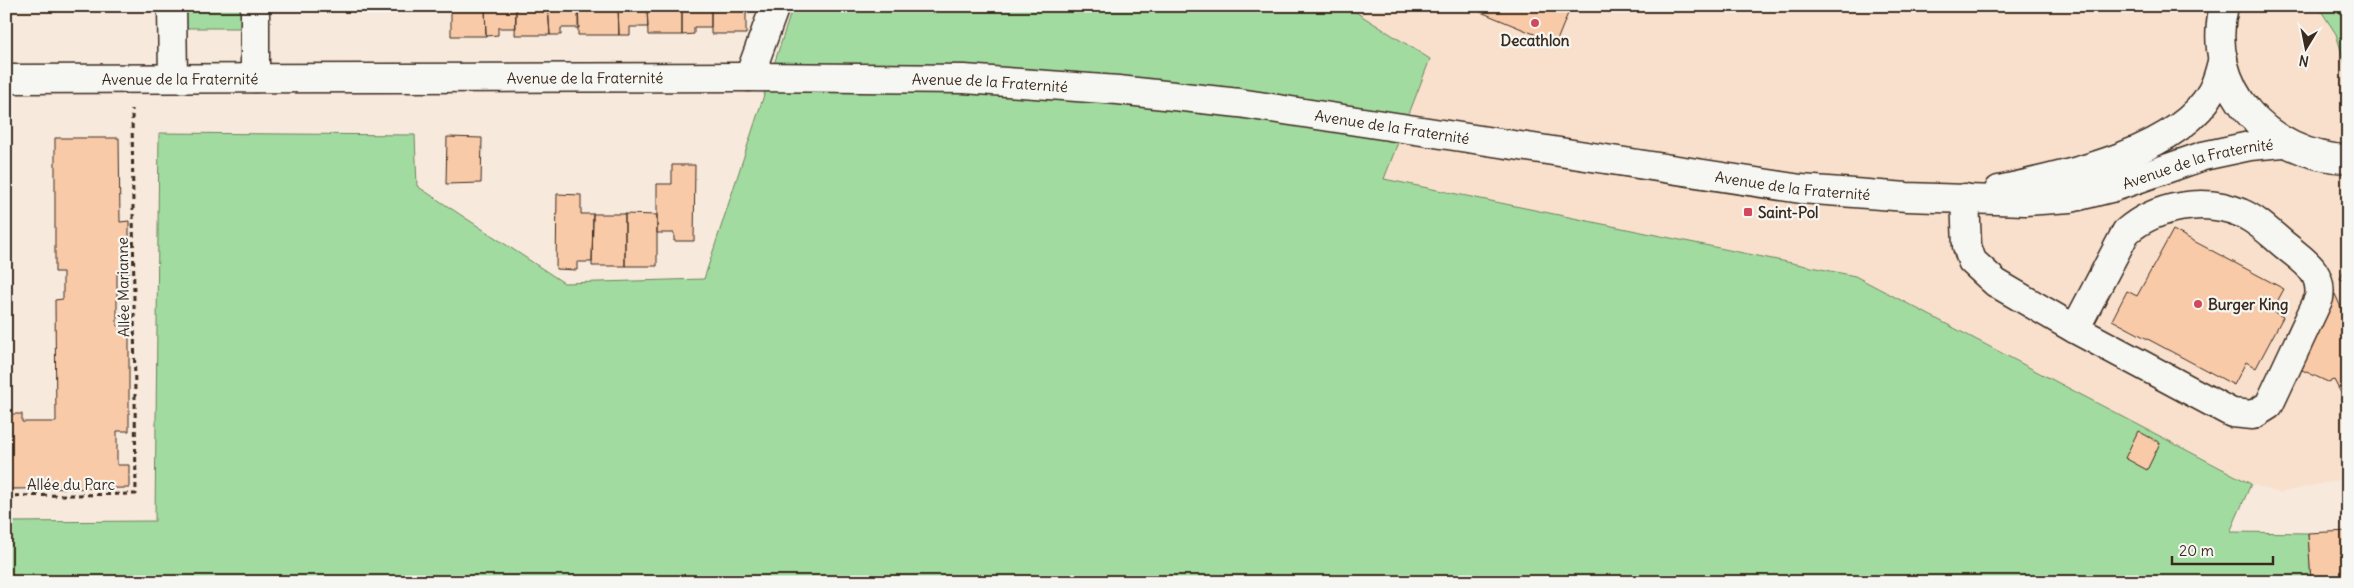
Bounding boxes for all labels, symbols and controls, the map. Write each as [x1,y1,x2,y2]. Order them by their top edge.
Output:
marker: Decathlon [1529,17,1541,29]
north arrow [2282,22,2332,72]
place label: Decathlon [1501,31,1570,50]
text: N [2297,51,2310,71]
street label: Avenue de la Fraternité [507,68,663,87]
street label: Avenue de la Fraternité [102,69,258,88]
street label: Avenue de la Fraternité [912,69,1069,96]
street label: Avenue de la Fraternité [1313,105,1471,148]
street label: Avenue de la Fraternité [2120,134,2274,193]
street label: Avenue de la Fraternité [1714,166,1871,204]
place label: Saint-Pol [1758,203,1818,222]
marker: Saint-Pol [1742,206,1754,218]
street label: Allée Marianne [113,237,133,337]
place label: Burger King [2208,295,2288,315]
marker: Burger King [2192,298,2204,310]
street label: Allée du Parc [27,475,115,494]
scale bar [2172,533,2273,565]
text: 20 m [2179,541,2214,560]

